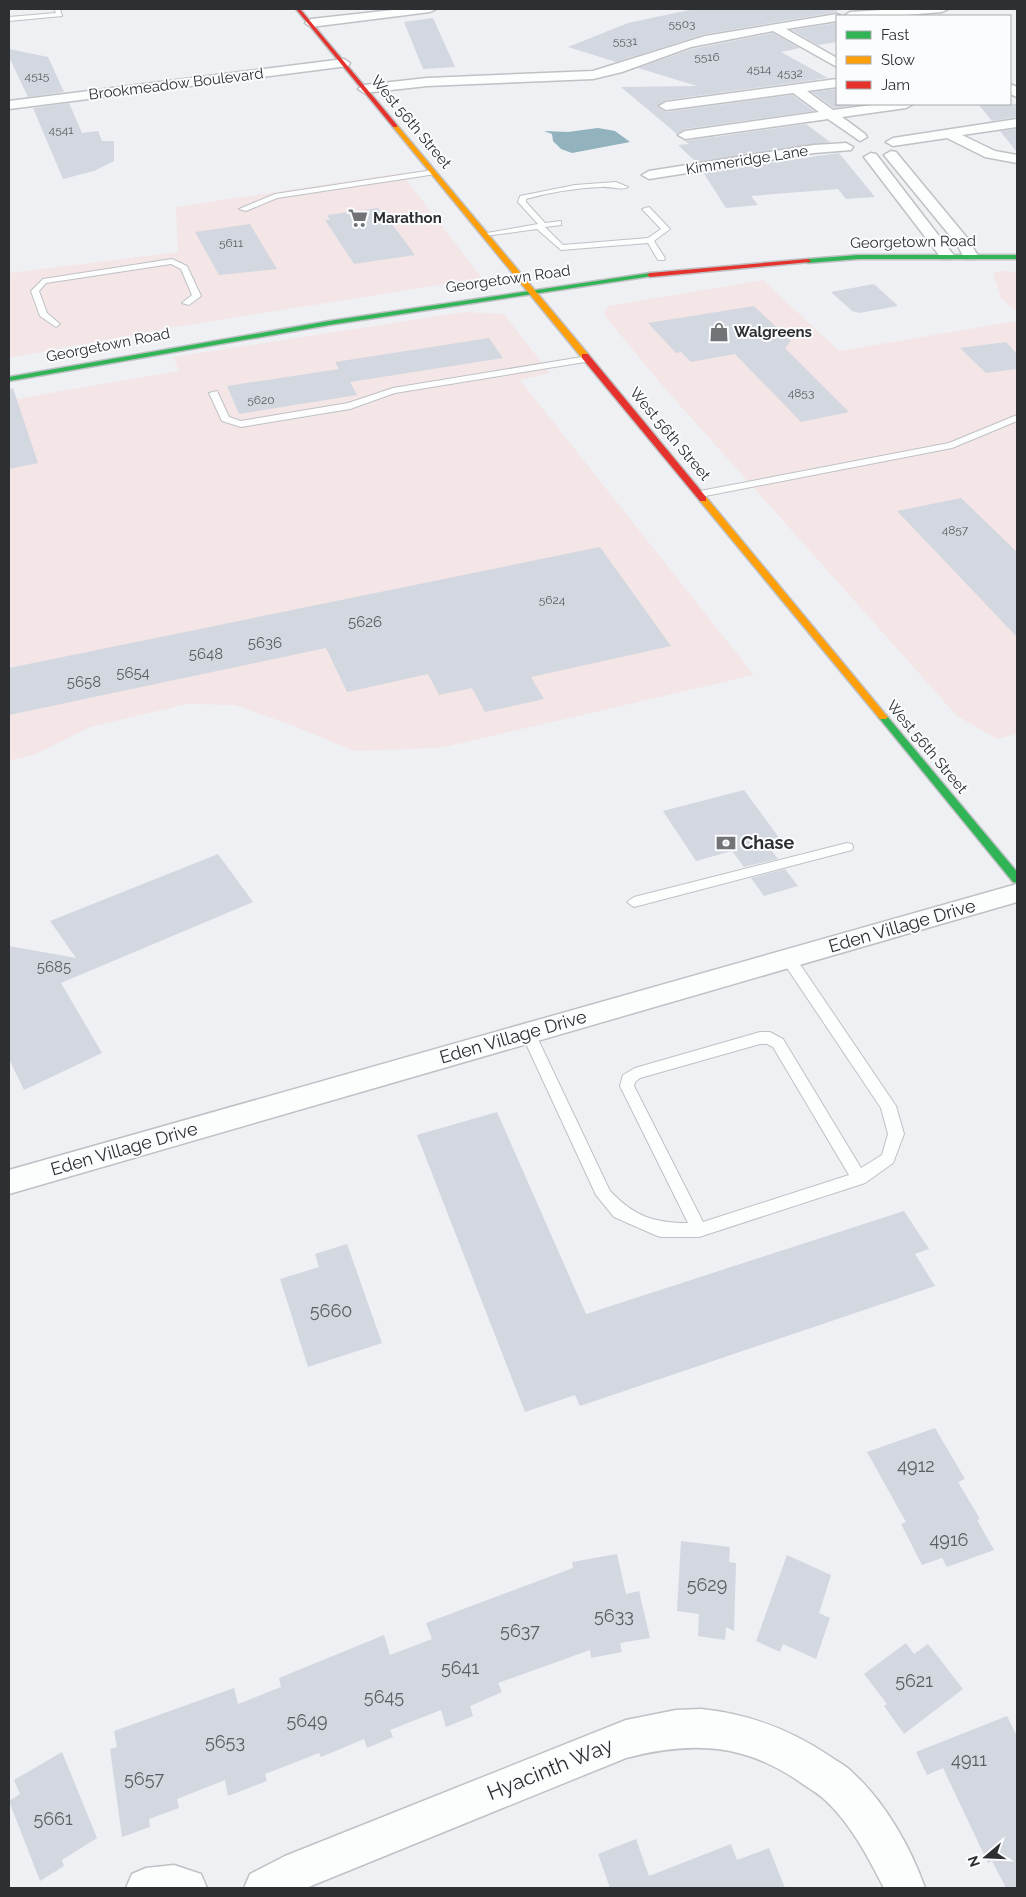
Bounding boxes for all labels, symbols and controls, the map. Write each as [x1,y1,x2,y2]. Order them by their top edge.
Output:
legend [836,15,1011,105]
house number: 5503 [669,17,695,31]
text: Fast [881,26,909,44]
house number: 5531 [613,34,637,48]
house number: 5516 [694,50,720,64]
text: Slow [881,51,915,69]
house number: 4514 [747,62,772,76]
street label: Brookmeadow Boulevard [88,64,264,104]
house number: 4532 [777,66,803,80]
house number: 4515 [25,69,50,83]
street label: West 56th Street [367,72,455,172]
text: Jam [881,76,910,94]
house number: 4541 [49,123,73,137]
street label: Kimmeridge Lane [685,141,810,179]
supermarket icon: Marathon [347,207,369,229]
place label: Marathon [373,209,442,227]
street label: Georgetown Road [850,232,976,252]
house number: 5611 [219,236,243,250]
street label: Georgetown Road [444,261,572,297]
shop icon: Walgreens [708,321,730,343]
place label: Walgreens [734,323,812,341]
street label: Georgetown Road [45,324,171,366]
street label: West 56th Street [626,384,714,484]
house number: 4853 [788,386,814,400]
house number: 5620 [247,393,275,407]
house number: 4857 [942,523,969,537]
house number: 5624 [539,593,566,607]
house number: 5626 [348,613,382,631]
house number: 5636 [248,634,282,652]
house number: 5648 [189,645,223,663]
house number: 5654 [116,664,150,682]
house number: 5658 [67,673,101,691]
street label: West 56th Street [883,697,971,797]
bank icon: Chase [715,832,737,854]
place label: Chase [741,832,794,853]
street label: Eden Village Drive [826,894,978,957]
house number: 5685 [37,958,71,976]
street label: Eden Village Drive [437,1005,589,1068]
street label: Eden Village Drive [48,1117,200,1180]
house number: 5660 [310,1300,352,1321]
house number: 4912 [897,1455,935,1476]
house number: 4916 [930,1529,969,1550]
house number: 5629 [687,1574,727,1595]
house number: 5633 [594,1605,634,1626]
house number: 5637 [500,1620,540,1641]
house number: 5641 [441,1657,479,1678]
house number: 5621 [895,1670,933,1691]
house number: 5645 [364,1686,404,1707]
house number: 5649 [286,1710,328,1731]
house number: 5653 [205,1731,245,1752]
street label: Hyacinth Way [483,1732,616,1805]
house number: 4911 [951,1749,987,1770]
house number: 5657 [124,1768,164,1789]
house number: 5661 [33,1808,73,1829]
north arrow [961,1832,1011,1882]
text: N [964,1854,983,1869]

